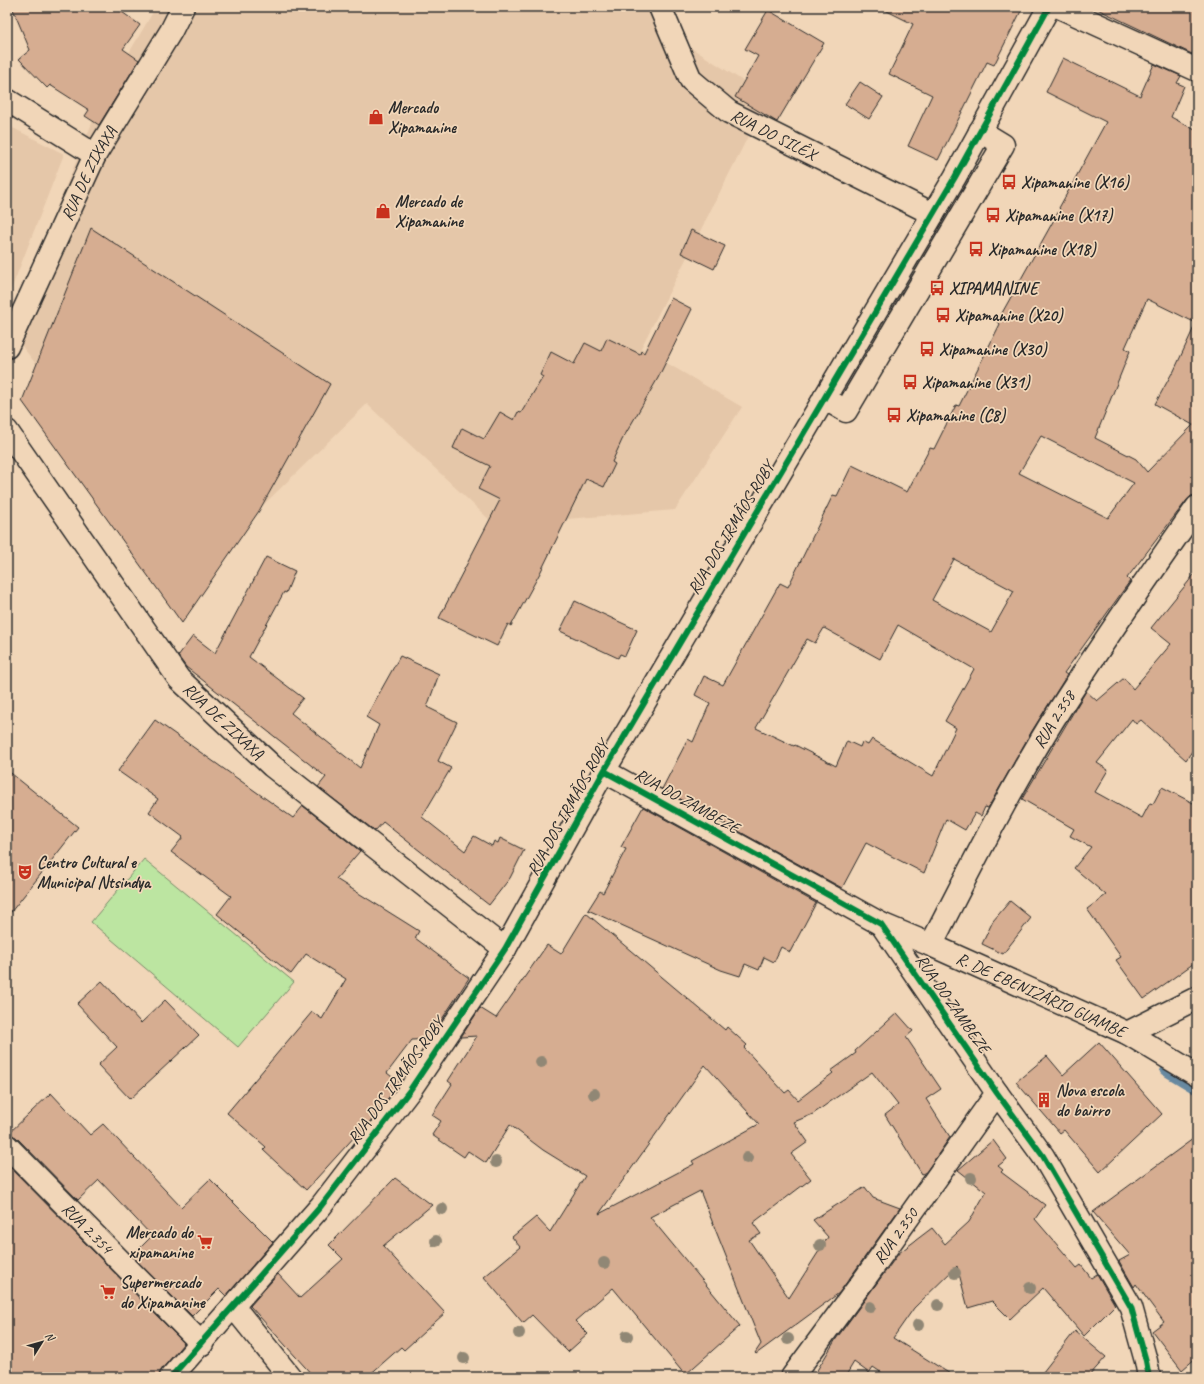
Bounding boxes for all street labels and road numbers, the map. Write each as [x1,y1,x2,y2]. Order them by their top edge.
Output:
street label: RUA DO SILÊX [728,104,823,166]
street label: RUA DE ZIXAXA [56,122,121,224]
street label: RUA DOS IRMÃOS ROBY [683,455,781,598]
street label: RUA DE ZIXAXA [179,678,269,764]
street label: RUA 2.358 [1028,685,1081,752]
street label: RUA DOS IRMÃOS ROBY [522,734,615,879]
street label: RUA DO ZAMBEZE [631,764,745,840]
street label: R. DE EBENIZÁRIO GUAMBE [953,947,1132,1043]
street label: RUA DO ZAMBEZE [911,950,996,1060]
street label: RUA DOS IRMÃOS ROBY [343,1011,451,1148]
street label: RUA 2.354 [58,1198,119,1260]
street label: RUA 2.350 [868,1203,923,1268]

